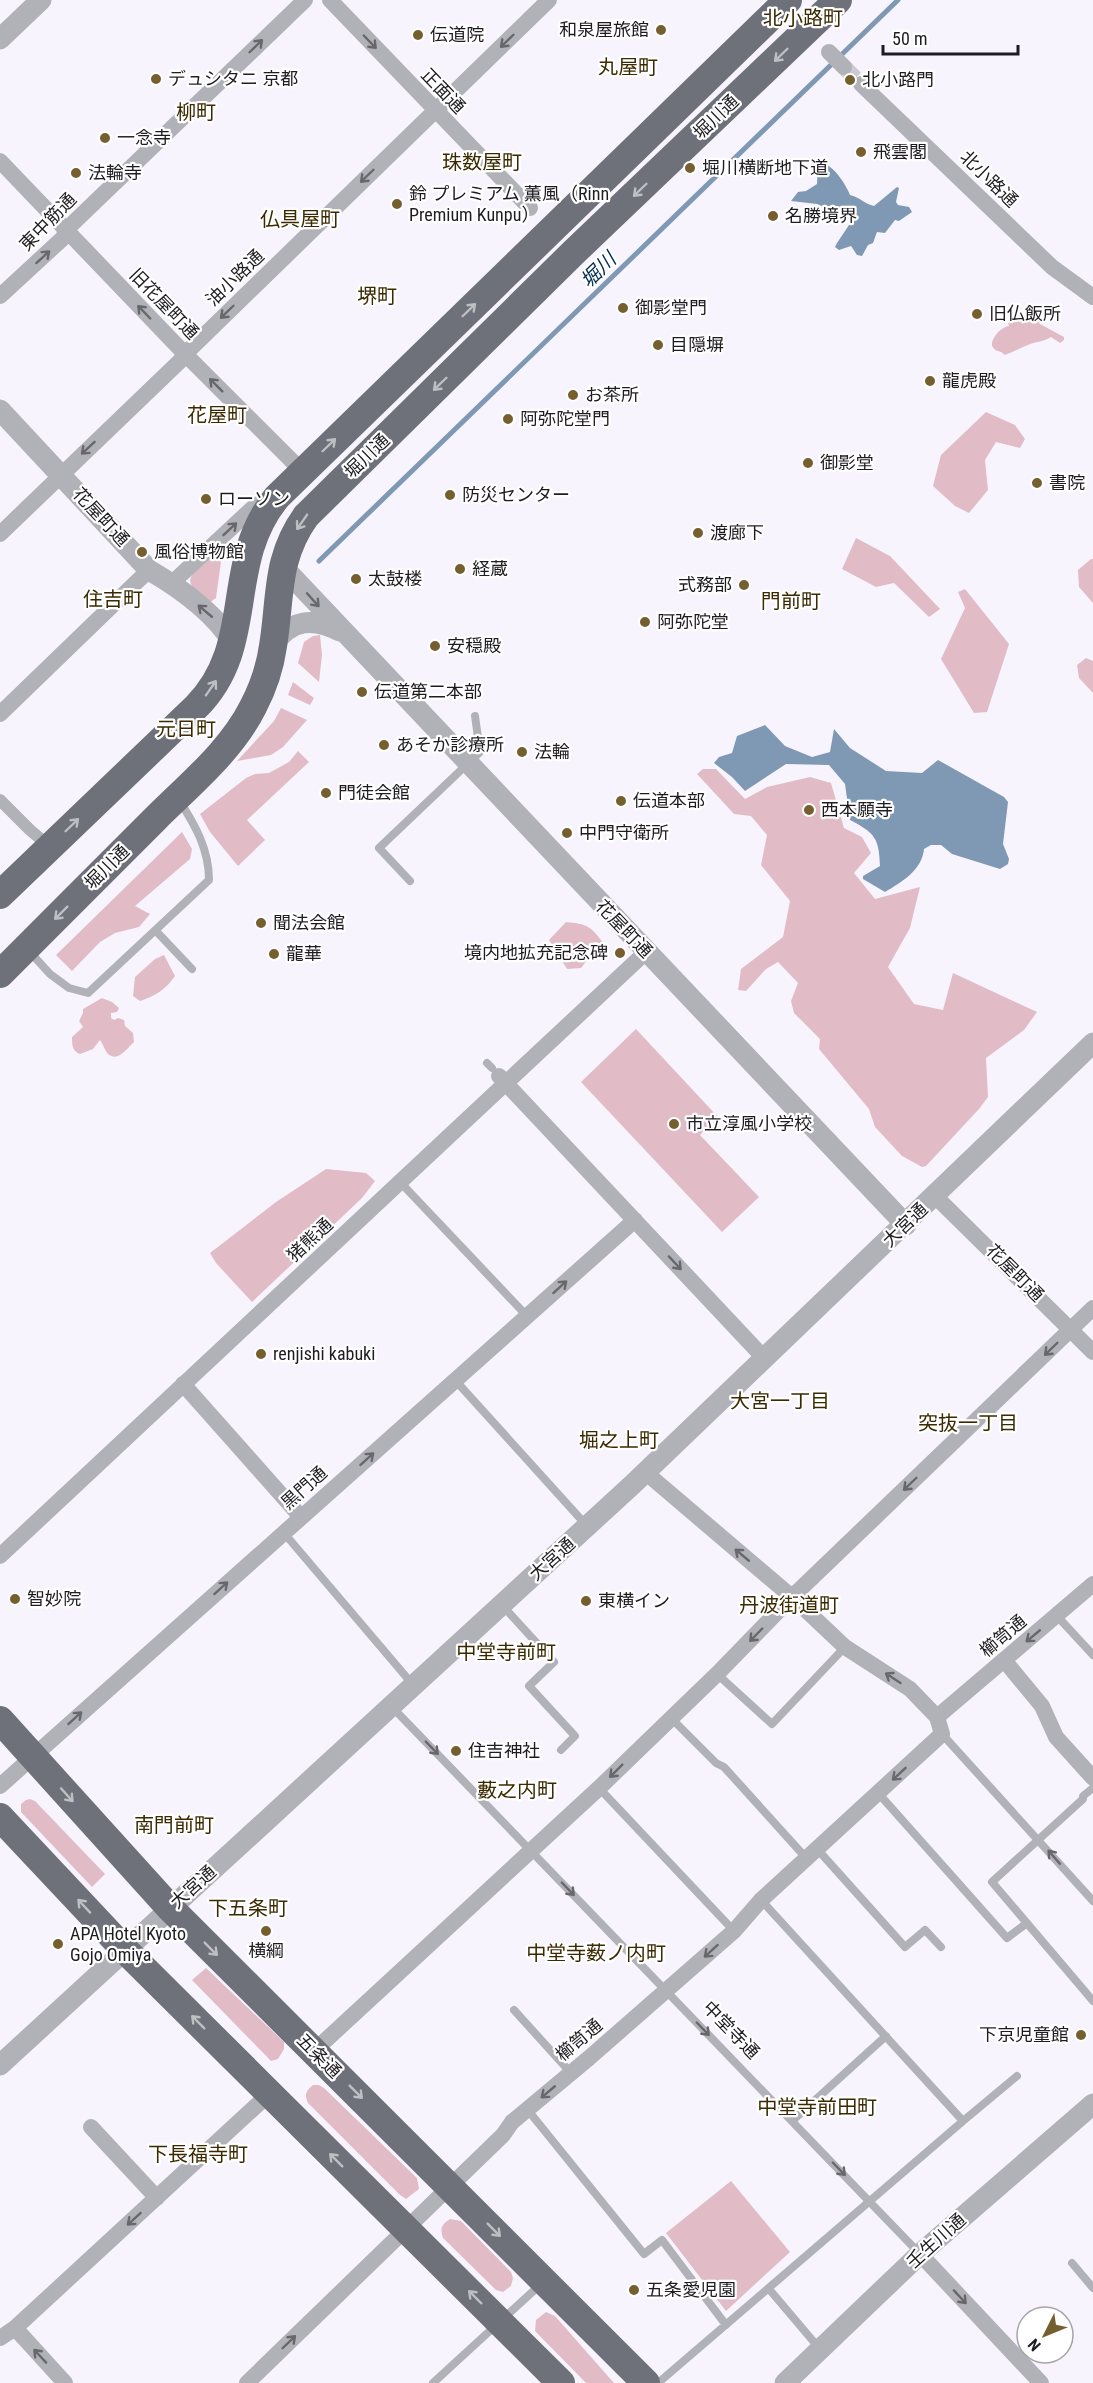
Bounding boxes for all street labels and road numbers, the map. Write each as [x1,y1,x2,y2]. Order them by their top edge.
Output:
street label: 正面通 [417,64,470,117]
street label: 堀川通 [689,90,742,143]
street label: 北小路通 [956,146,1023,211]
street label: 東中筋通 [15,188,80,255]
street label: 油小路通 [201,245,268,310]
street label: 旧花屋町通 [126,264,203,343]
street label: 堀川通 [340,429,393,482]
street label: 花屋町通 [69,483,134,550]
street label: 堀川通 [80,840,133,893]
street label: 花屋町通 [592,895,657,962]
street label: 大宮通 [878,1198,931,1251]
street label: 猪熊通 [283,1214,337,1266]
street label: 花屋町通 [982,1240,1048,1306]
street label: 黒門通 [277,1462,331,1513]
street label: 大宮通 [525,1533,579,1584]
street label: 櫛笥通 [975,1610,1030,1661]
street label: 大宮通 [166,1861,220,1912]
street label: 中堂寺通 [699,1996,764,2063]
street label: 櫛笥通 [551,2014,606,2065]
street label: 五条通 [293,2029,346,2082]
street label: 壬生川通 [902,2209,969,2273]

